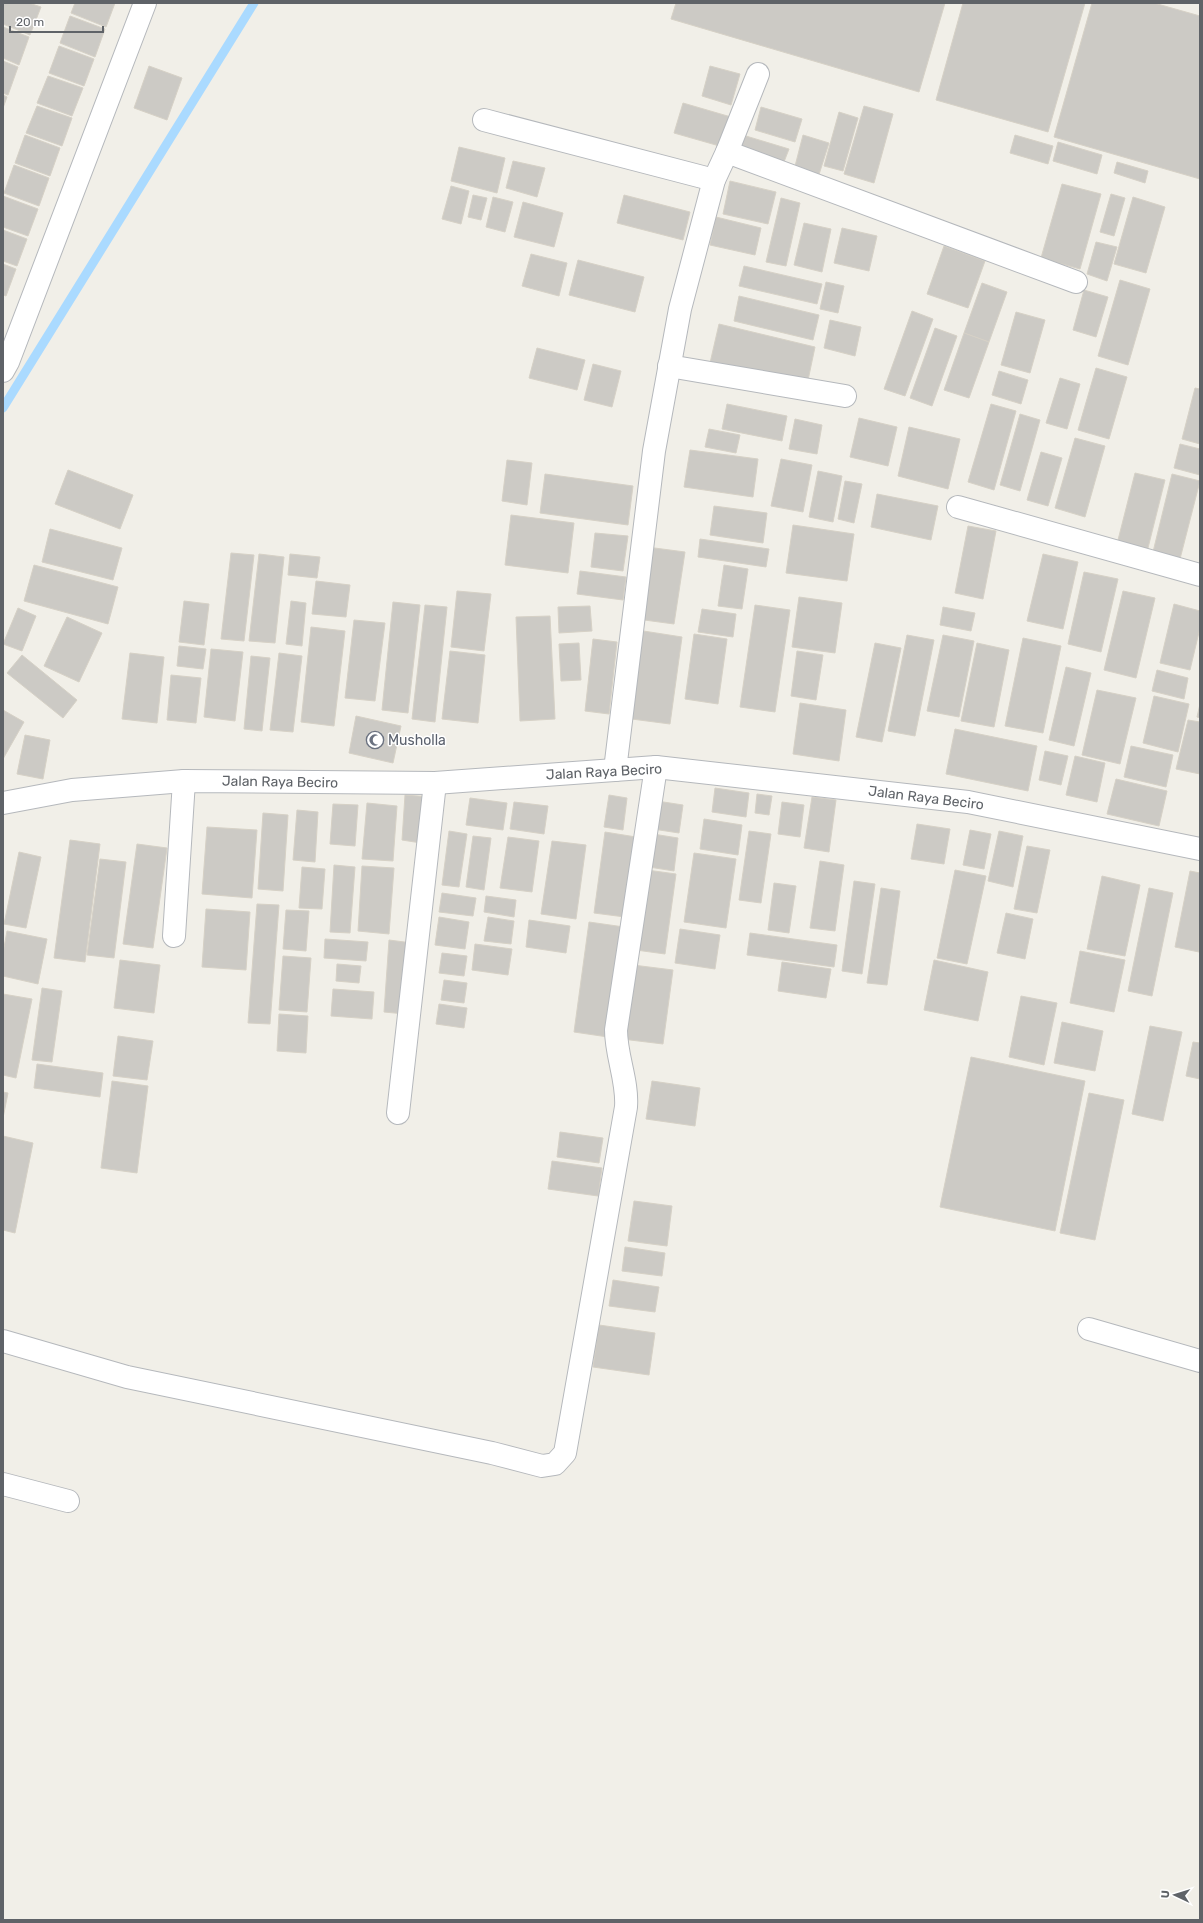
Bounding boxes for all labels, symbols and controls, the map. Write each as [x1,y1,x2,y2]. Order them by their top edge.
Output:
scale bar [10,8,103,34]
text: 20 m [16,15,44,29]
mosque icon: Musholla [365,730,385,750]
place label: Musholla [388,732,446,749]
street label: Jalan Raya Beciro [545,760,663,784]
street label: Jalan Raya Beciro [222,772,338,792]
street label: Jalan Raya Beciro [867,782,985,814]
north arrow [1155,1875,1195,1915]
text: U [1159,1890,1172,1899]

